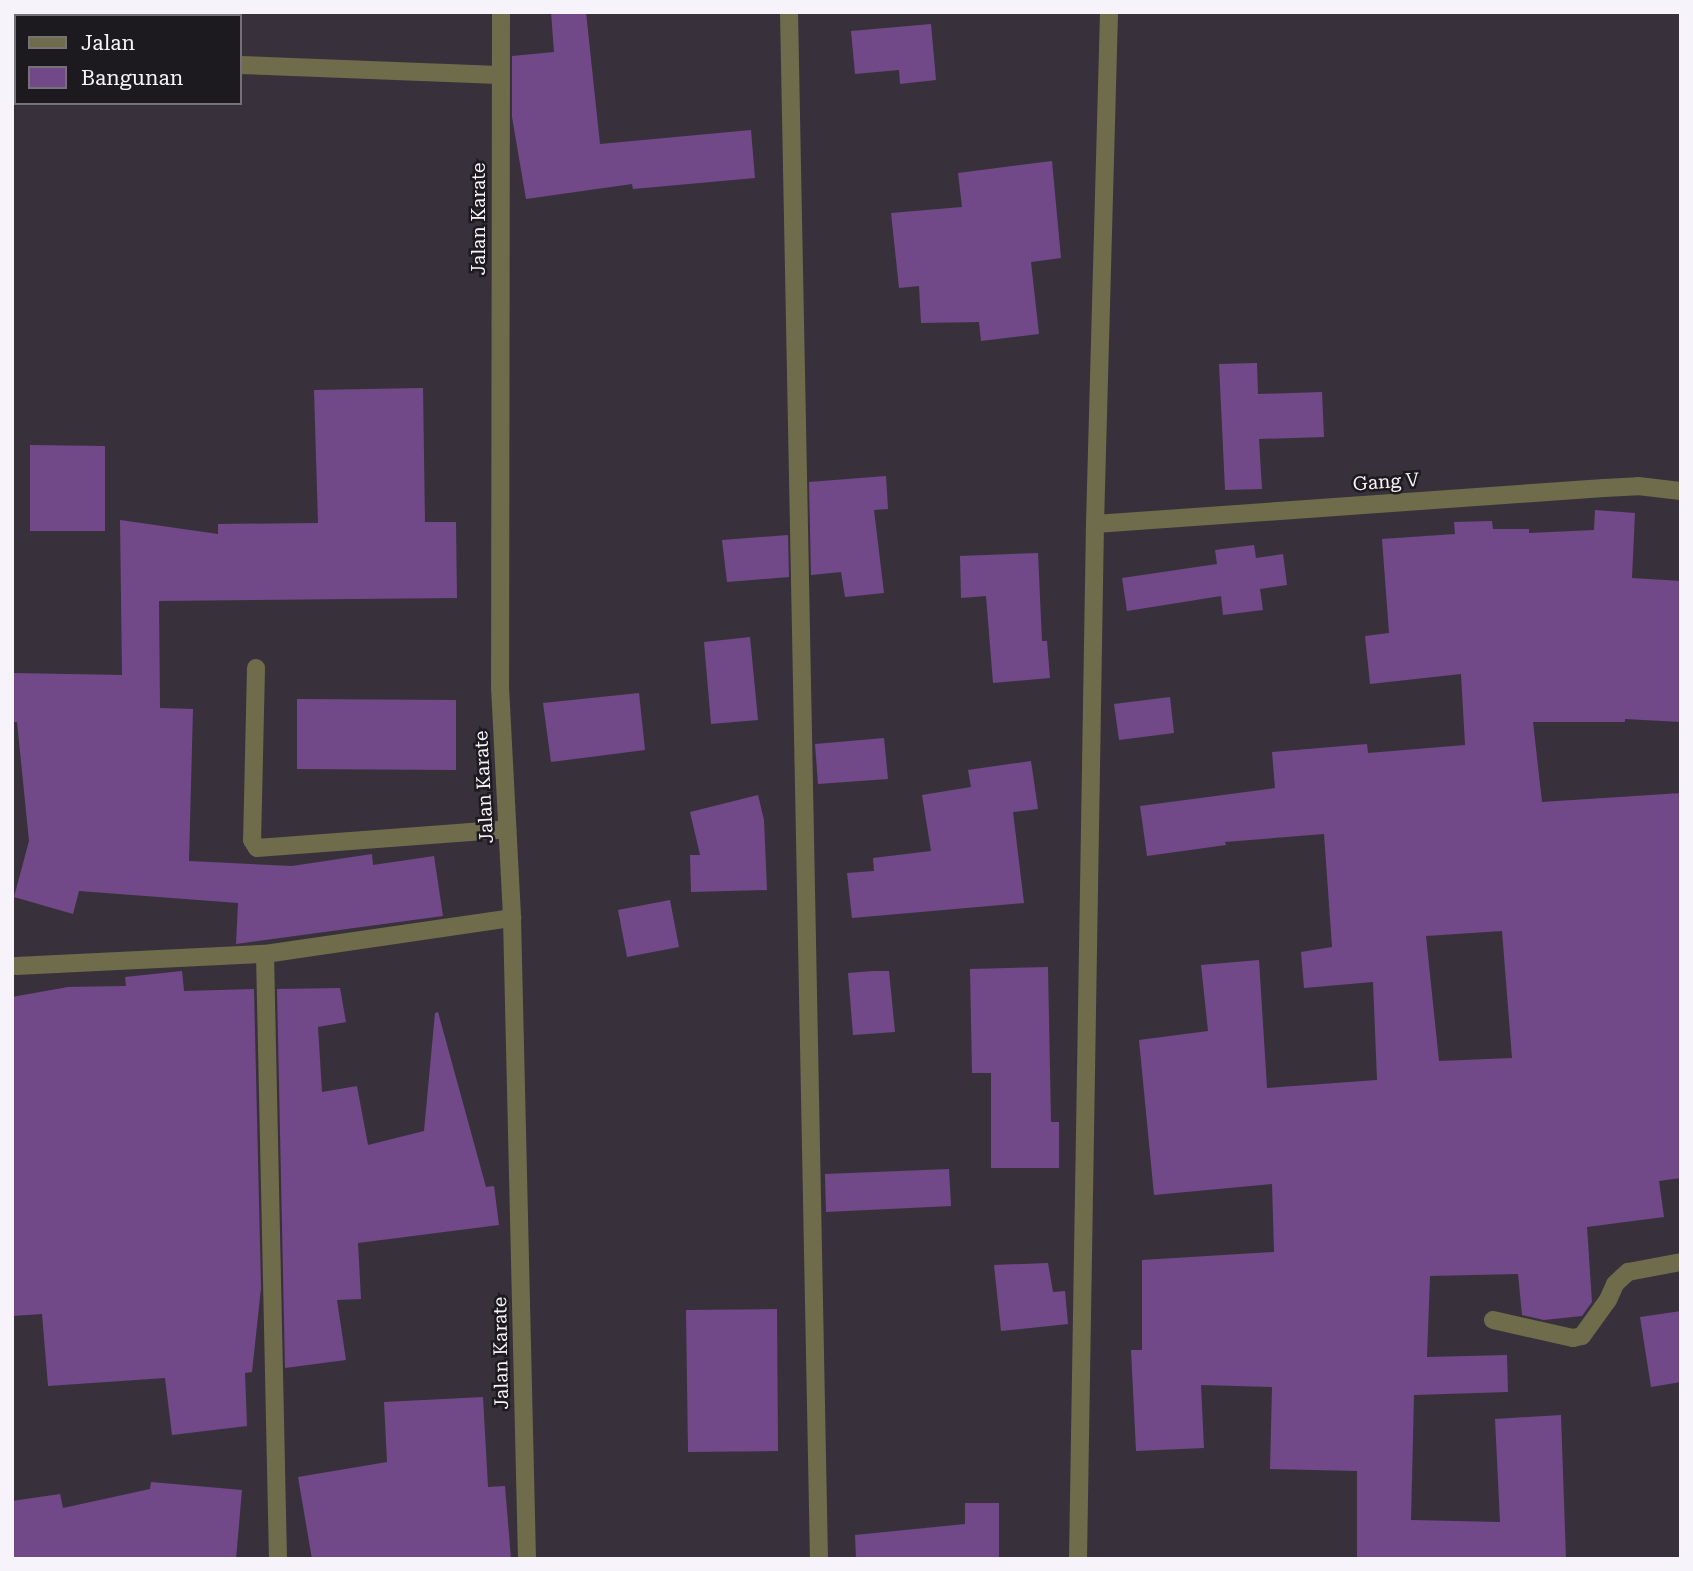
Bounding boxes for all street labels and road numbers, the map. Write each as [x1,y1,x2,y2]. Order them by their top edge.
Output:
street label: Jalan Karate [468,163,490,275]
street label: Gang V [1352,468,1420,496]
street label: Jalan Karate [470,730,498,844]
street label: Jalan Karate [489,1296,513,1410]

